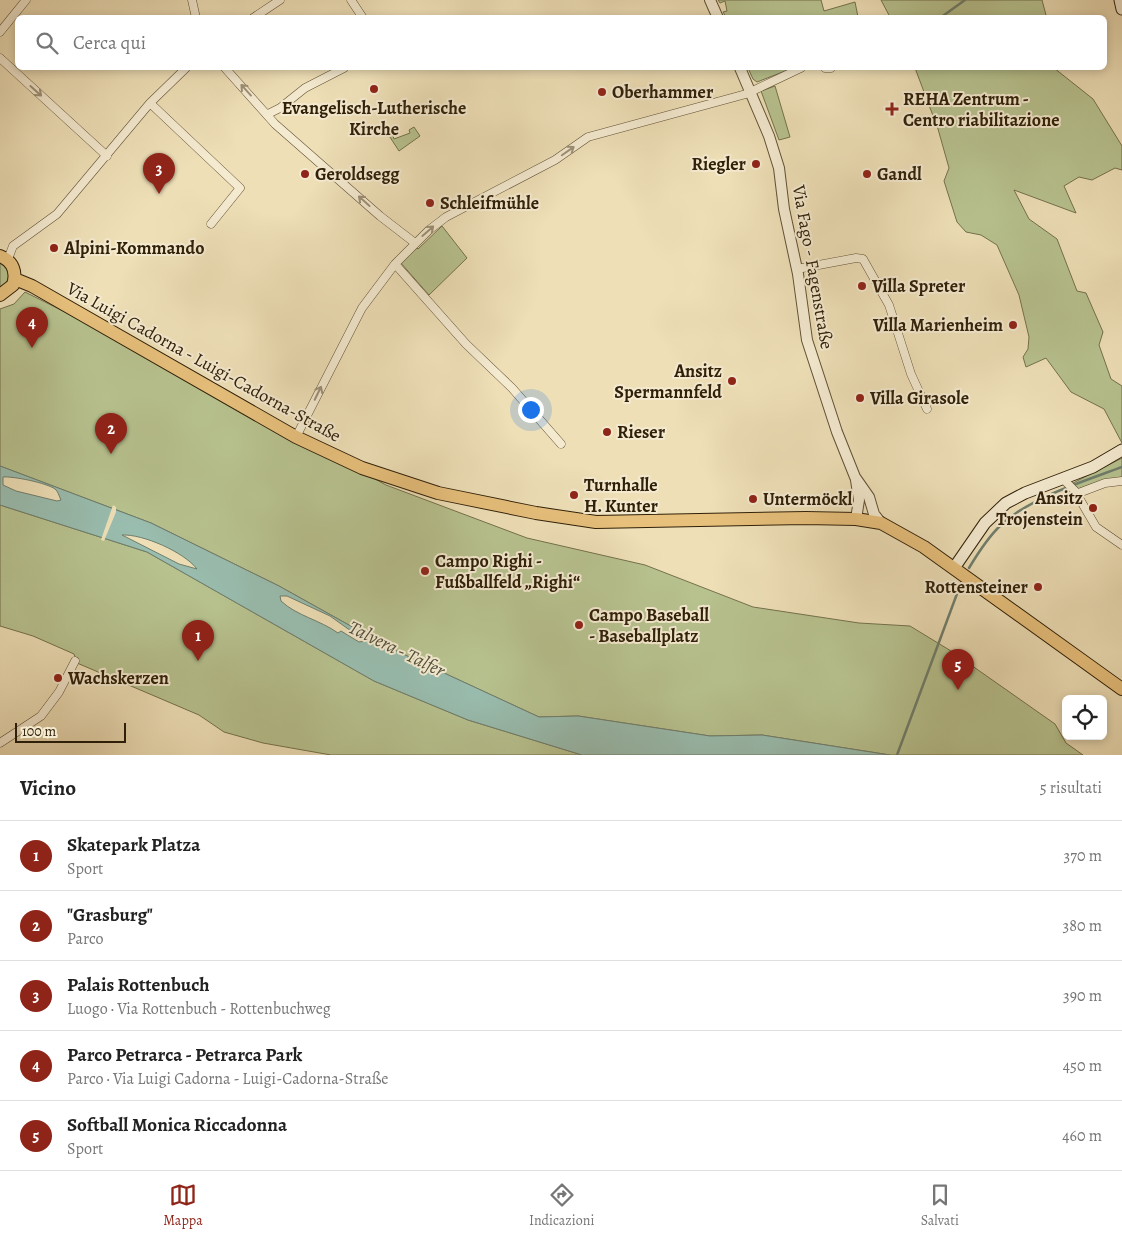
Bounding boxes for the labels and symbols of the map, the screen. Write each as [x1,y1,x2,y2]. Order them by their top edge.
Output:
place label: Oberhammer [612,80,714,104]
marker: Evangelisch-Lutherische Kirche [368,83,380,95]
one-way arrow [241,84,252,97]
one-way arrow [29,85,42,97]
marker: Oberhammer [596,86,608,98]
place label: REHA Zentrum - Centro riabilitazione [903,87,1060,132]
place label: Evangelisch-Lutherische Kirche [282,96,466,141]
marker: REHA Zentrum - Centro riabilitazione [885,102,899,116]
one-way arrow [561,146,575,156]
place label: Riegler [692,152,747,176]
pin: 3 [143,153,175,194]
marker: Riegler [750,158,762,170]
place label: Geroldsegg [315,162,400,186]
place label: Gandl [877,162,922,186]
marker: Geroldsegg [299,168,311,180]
marker: Gandl [861,168,873,180]
street label: Via Fago - Fagenstraße [787,182,839,351]
place label: Schleifmühle [440,191,539,215]
one-way arrow [357,195,370,207]
marker: Schleifmühle [424,197,436,209]
one-way arrow [421,226,434,237]
place label: Alpini-Kommando [63,236,204,260]
marker: Alpini-Kommando [48,242,60,254]
place label: Villa Spreter [871,274,966,298]
street label: Via Luigi Cadorna - Luigi-Cadorna-Straße [62,276,345,448]
marker: Villa Spreter [856,280,868,292]
pin: 4 [16,307,48,348]
place label: Villa Marienheim [872,313,1003,337]
marker: Villa Marienheim [1007,319,1019,331]
place label: Ansitz Spermannfeld [614,359,722,404]
marker: Ansitz Spermannfeld [726,375,738,387]
one-way arrow [313,386,323,401]
place label: Villa Girasole [869,386,969,410]
marker: Villa Girasole [854,392,866,404]
your location [518,397,544,423]
pin: 2 [95,413,127,454]
place label: Rieser [617,420,666,444]
marker: Rieser [601,426,613,438]
place label: Turnhalle H. Kunter [584,473,659,518]
place label: Ansitz Trojenstein [996,486,1083,531]
place label: Untermöckl [763,487,852,511]
marker: Turnhalle H. Kunter [568,489,580,501]
marker: Untermöckl [747,493,759,505]
marker: Ansitz Trojenstein [1087,502,1099,514]
place label: Campo Righi - Fußballfeld „Righi“ [435,549,580,594]
marker: Campo Righi - Fußballfeld „Righi“ [419,565,431,577]
place label: Rottensteiner [925,575,1029,599]
marker: Rottensteiner [1032,581,1044,593]
place label: Campo Baseball - Baseballplatz [589,603,709,648]
water label: Talvera - Talfer [344,614,451,684]
marker: Campo Baseball - Baseballplatz [573,619,585,631]
pin: 1 [182,620,214,661]
pin: 5 [942,649,974,690]
place label: Wachskerzen [67,666,169,690]
marker: Wachskerzen [52,672,64,684]
scale bar [15,720,126,743]

